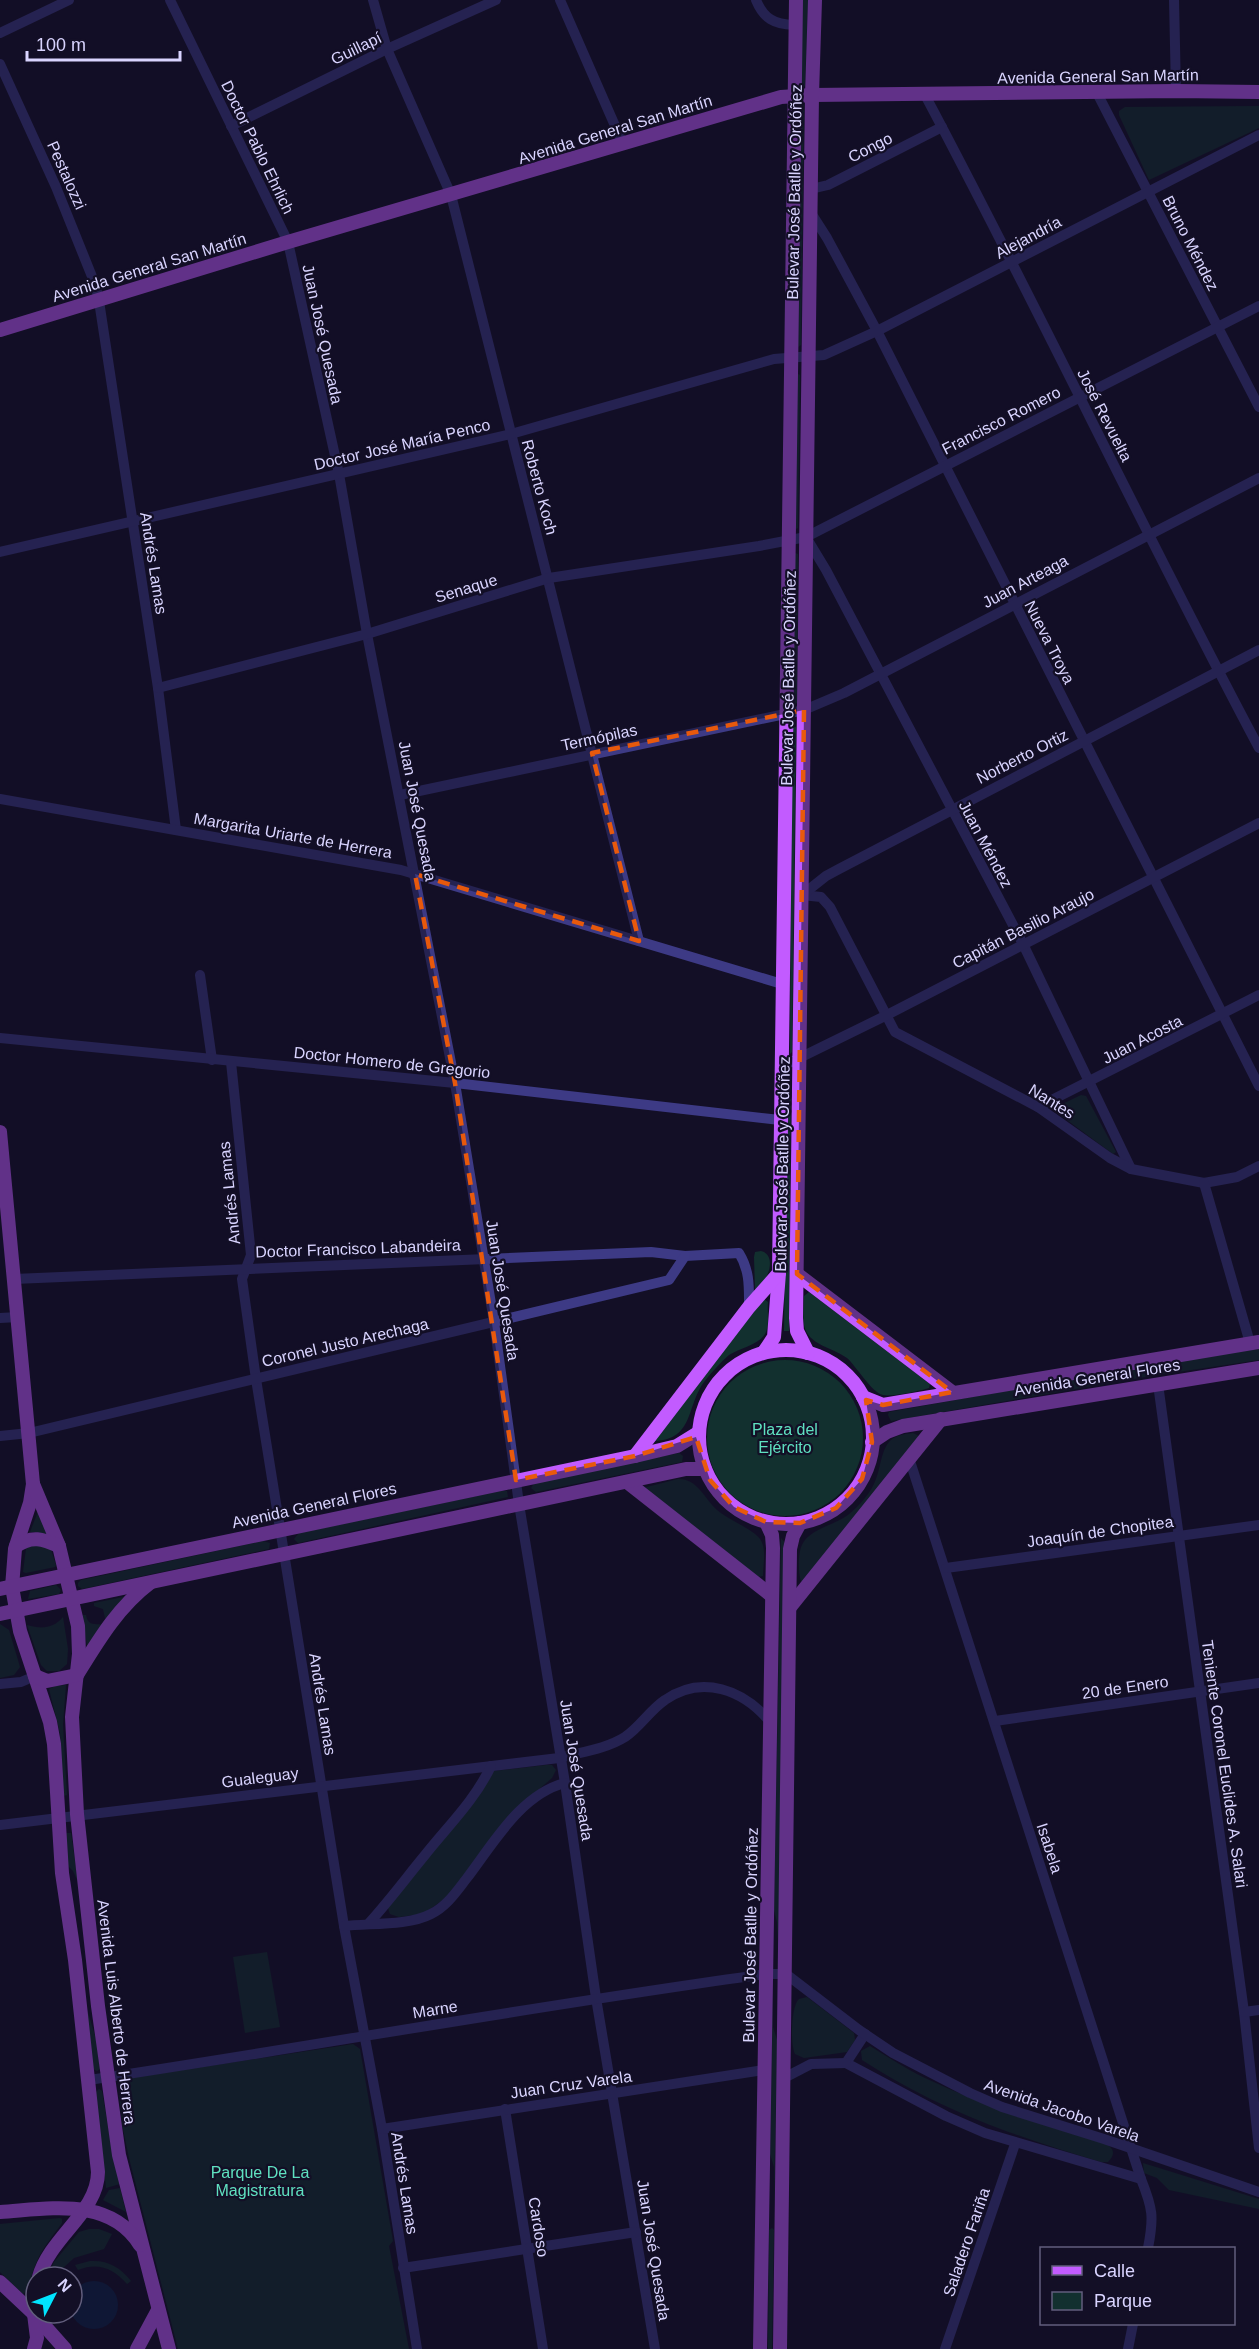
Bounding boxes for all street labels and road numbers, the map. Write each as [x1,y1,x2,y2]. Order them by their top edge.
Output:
street label: Guillapí [328,29,385,68]
street label: Avenida General San Martín [997,66,1199,87]
street label: Doctor Pablo Ehrlich [218,78,297,216]
street label: Bulevar José Batlle y Ordóñez [784,84,805,300]
street label: Avenida General San Martín [516,92,714,167]
street label: Congo [845,129,895,166]
street label: Pestalozzi [44,138,89,212]
street label: Bruno Méndez [1159,193,1222,293]
street label: Alejandría [992,213,1064,262]
street label: Avenida General San Martín [50,230,248,305]
street label: Juan José Quesada [299,263,346,406]
street label: José Revuelta [1074,366,1135,464]
street label: Francisco Romero [939,383,1063,458]
street label: Doctor José María Penco [312,416,492,473]
street label: Roberto Koch [519,438,560,537]
street label: Andrés Lamas [137,511,170,615]
street label: Juan Arteaga [980,552,1071,611]
street label: Bulevar José Batlle y Ordóñez [778,570,799,786]
street label: Senaque [433,571,499,606]
street label: Nueva Troya [1021,598,1078,687]
street label: Termópilas [560,721,639,754]
street label: Norberto Ortiz [974,726,1071,787]
street label: Juan José Quesada [396,740,439,883]
street label: Juan Méndez [956,798,1016,891]
street label: Margarita Uriarte de Herrera [192,810,393,861]
street label: Capitán Basilio Araujo [950,885,1097,972]
street label: Juan Acosta [1100,1012,1185,1067]
street label: Doctor Homero de Gregorio [293,1044,491,1081]
street label: Bulevar José Batlle y Ordóñez [772,1056,793,1272]
street label: Nantes [1026,1081,1078,1122]
street label: Andrés Lamas [216,1141,243,1245]
street label: Juan José Quesada [483,1218,522,1362]
street label: Doctor Francisco Labandeira [255,1236,461,1261]
street label: Coronel Justo Arechaga [260,1315,430,1370]
street label: Avenida General Flores [1013,1356,1181,1399]
street label: Avenida General Flores [230,1480,398,1531]
street label: Joaquín de Chopitea [1026,1513,1174,1550]
street label: Teniente Coronel Euclides A. Salari [1199,1639,1250,1889]
street label: Andrés Lamas [306,1652,339,1756]
street label: 20 de Enero [1081,1673,1170,1702]
street label: Juan José Quesada [557,1698,596,1842]
street label: Gualeguay [221,1764,300,1791]
street label: Isabela [1033,1821,1066,1875]
street label: Bulevar José Batlle y Ordóñez [740,1827,761,2043]
street label: Avenida Luis Alberto de Herrera [94,1899,139,2126]
street label: Marne [411,1998,459,2021]
street label: Juan Cruz Varela [509,2068,633,2101]
street label: Avenida Jacobo Varela [982,2076,1142,2145]
street label: Andrés Lamas [388,2131,421,2235]
street label: Juan José Quesada [634,2178,673,2322]
street label: Saladero Fariña [940,2185,993,2299]
street label: Cardoso [525,2196,552,2258]

